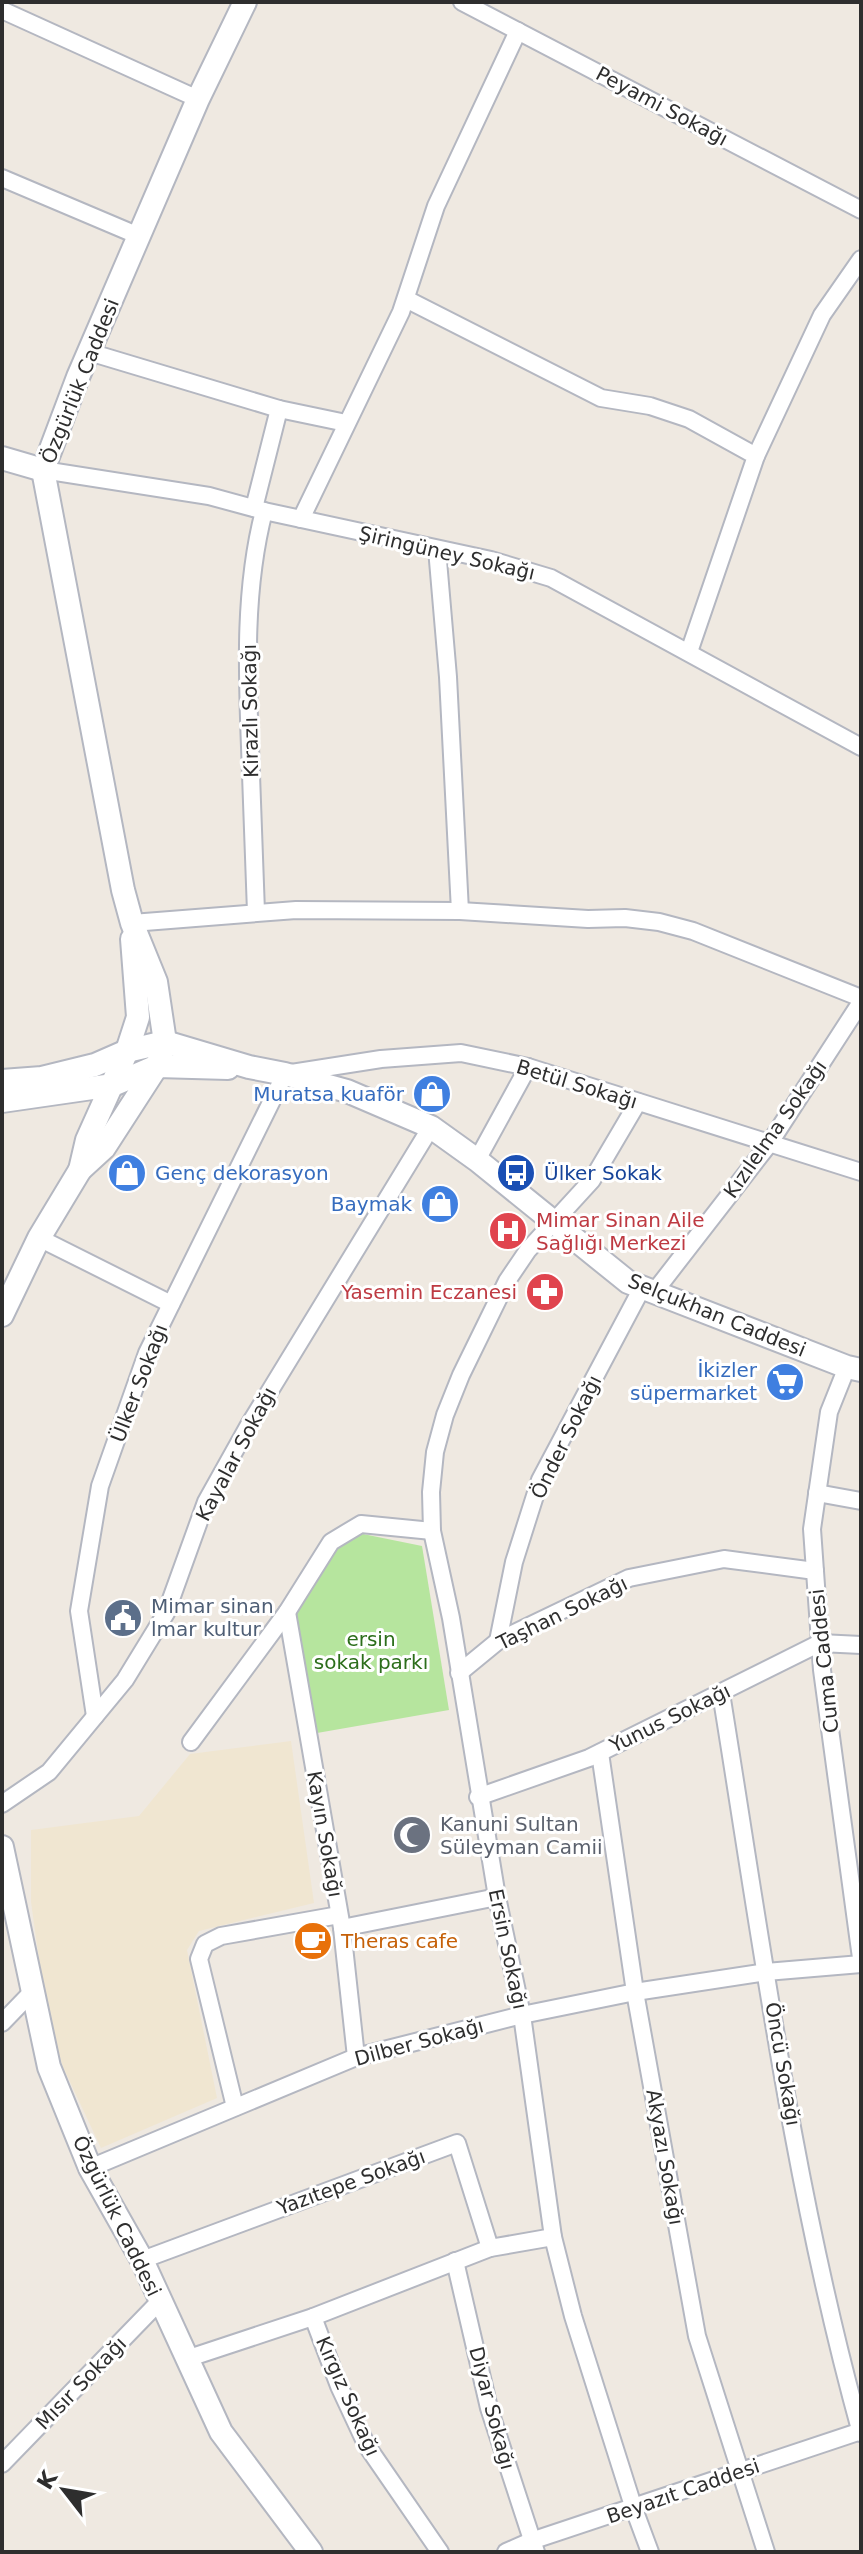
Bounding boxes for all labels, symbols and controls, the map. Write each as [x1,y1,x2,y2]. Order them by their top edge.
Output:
street label: Peyami Sokağı [592,61,732,151]
street label: Özgürlük Caddesi [36,295,124,467]
street label: Şiringüney Sokağı [357,521,537,585]
street label: Kirazlı Sokağı [237,644,263,778]
street label: Betül Sokağı [514,1054,640,1114]
street label: Kızılelma Sokağı [718,1055,832,1203]
shop icon: Muratsa kuaför [411,1073,453,1115]
place label: Muratsa kuaför [253,1082,405,1106]
shop icon: Genç dekorasyon [106,1152,148,1194]
bus stop icon: Ülker Sokak [495,1152,537,1194]
place label: Genç dekorasyon [155,1161,329,1185]
place label: Ülker Sokak [544,1161,662,1185]
shop icon: Baymak [419,1183,461,1225]
place label: Baymak [331,1192,412,1216]
place label: Mimar Sinan Aile Sağlığı Merkezi [536,1208,704,1255]
hospital icon: Mimar Sinan Aile Sağlığı Merkezi [487,1210,529,1252]
street label: Selçukhan Caddesi [625,1268,809,1362]
pharmacy icon: Yasemin Eczanesi [524,1271,566,1313]
place label: Yasemin Eczanesi [340,1280,517,1304]
street label: Ülker Sokağı [105,1321,173,1445]
place label: İkizler süpermarket [630,1358,758,1405]
supermarket icon: İkizler süpermarket [764,1361,806,1403]
street label: Önder Sokağı [526,1371,606,1503]
street label: Kayalar Sokağı [191,1383,281,1525]
street label: Taşhan Sokağı [492,1571,631,1655]
street label: Cuma Caddesi [805,1588,843,1734]
place label: Mimar sinan lmar kultur [151,1594,274,1641]
public building icon: Mimar sinan lmar kultur [102,1597,144,1639]
park label: ersin sokak parkı [314,1627,428,1674]
street label: Yunus Sokağı [605,1678,734,1758]
street label: Kayın Sokağı [302,1769,348,1899]
place label: Kanuni Sultan Süleyman Camii [440,1812,603,1859]
mosque icon: Kanuni Sultan Süleyman Camii [391,1814,433,1856]
street label: Ersin Sokağı [484,1887,532,2011]
cafe icon: Theras cafe [292,1920,334,1962]
place label: Theras cafe [340,1929,458,1953]
street label: Öncü Sokağı [760,2000,806,2128]
street label: Dilber Sokağı [352,2013,486,2071]
street label: Akyazı Sokağı [641,2087,689,2227]
street label: Özgürlük Caddesi [68,2132,166,2300]
street label: Yazıtepe Sokağı [273,2144,428,2220]
street label: Mısır Sokağı [31,2331,131,2435]
street label: Kırgız Sokağı [311,2333,385,2459]
street label: Diyar Sokağı [464,2344,520,2472]
north arrow [24,2450,104,2530]
street label: Beyazıt Caddesi [603,2454,763,2528]
text: K [32,2465,63,2494]

